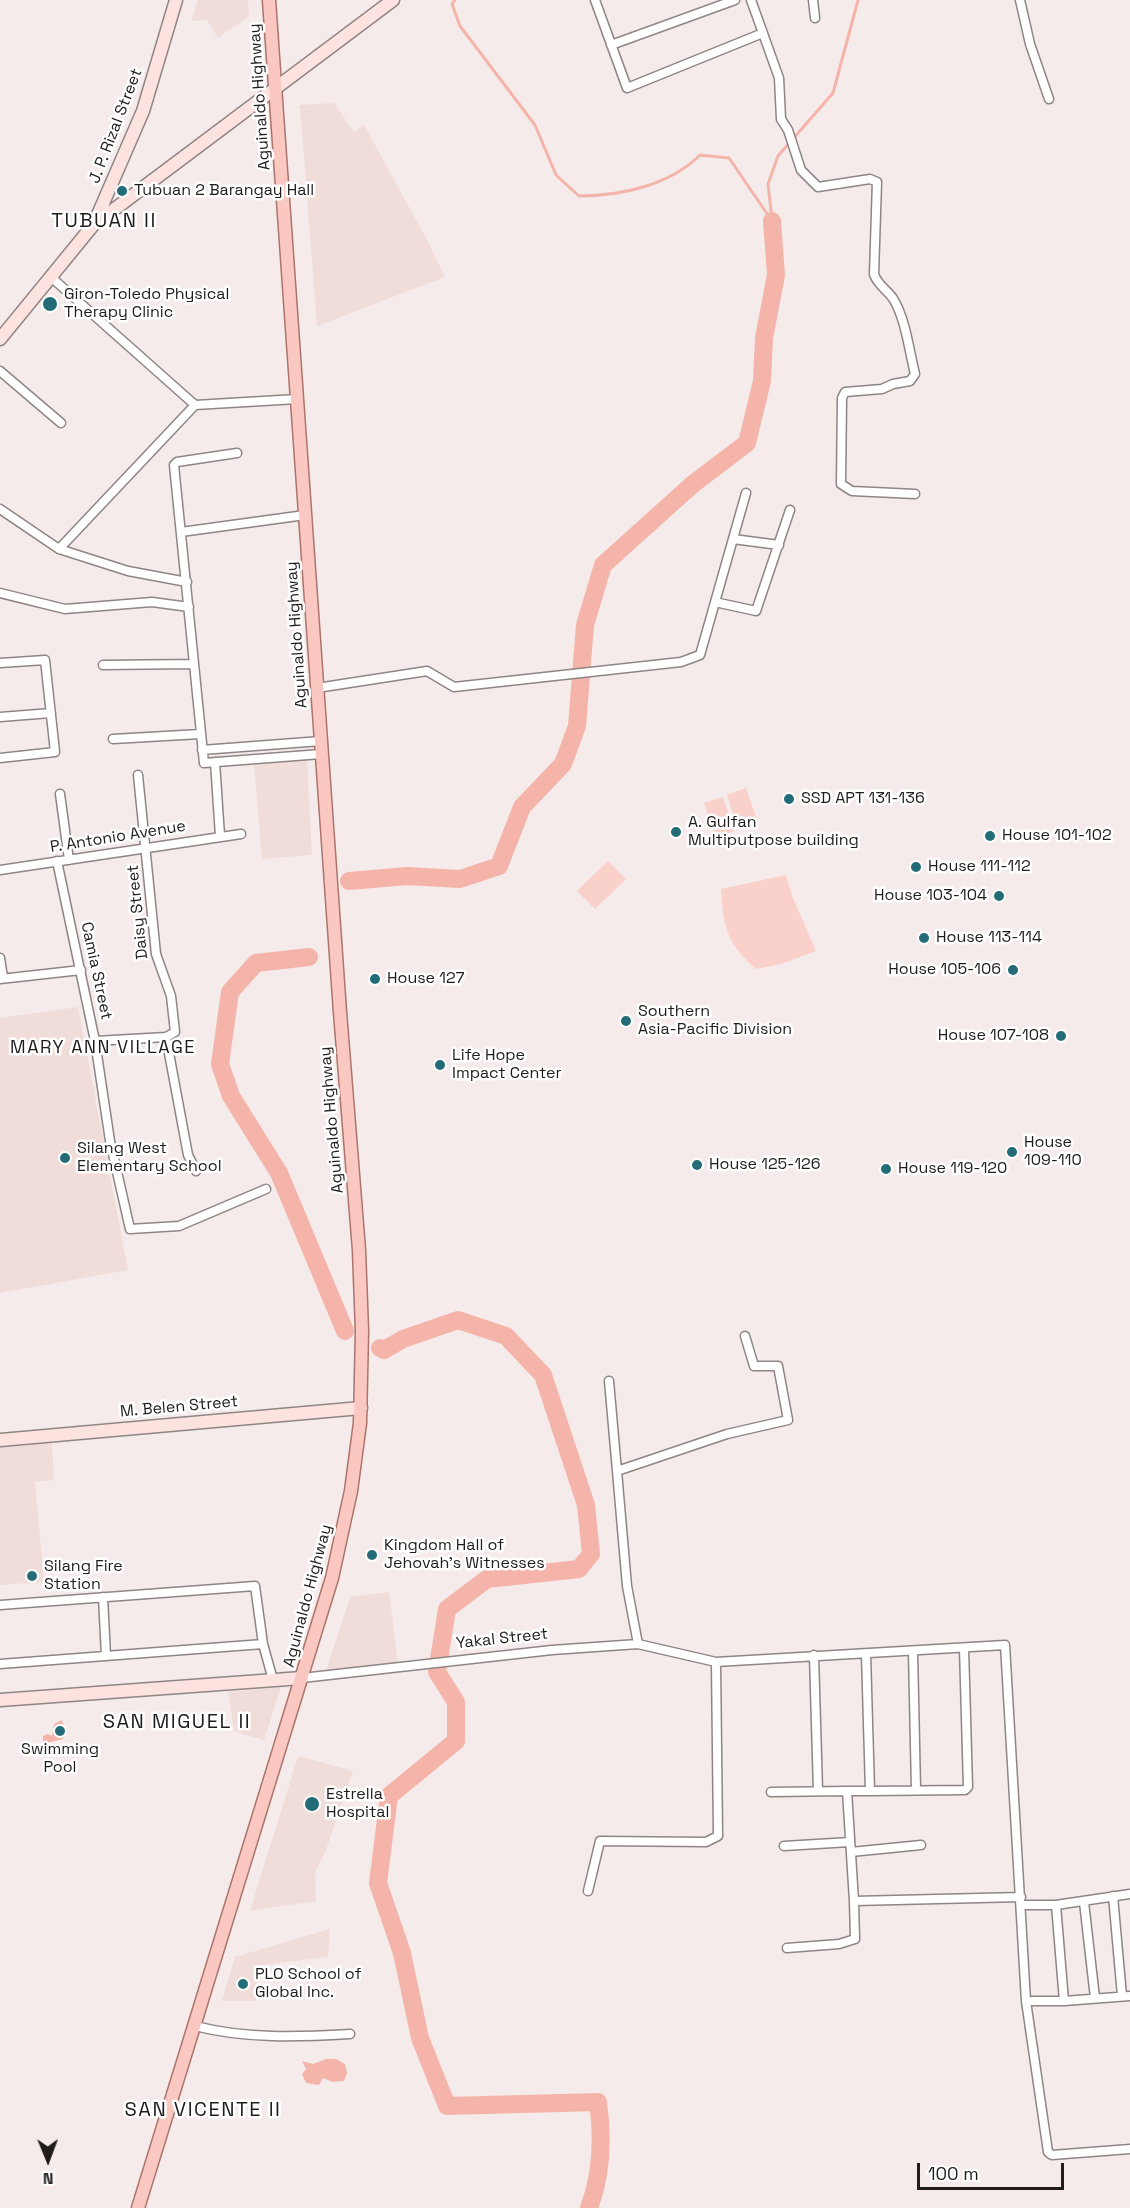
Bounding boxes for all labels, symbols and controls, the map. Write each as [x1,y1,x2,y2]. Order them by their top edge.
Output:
street label: Aguinaldo Highway [245,23,275,171]
street label: J. P. Rizal Street [85,66,147,186]
place label: Tubuan 2 Barangay Hall [134,181,314,201]
marker: Tubuan 2 Barangay Hall [115,184,129,198]
district label: TUBUAN II [51,210,157,234]
place label: Giron-Toledo Physical Therapy Clinic [64,285,229,323]
marker: Giron-Toledo Physical Therapy Clinic [41,295,59,313]
street label: Aguinaldo Highway [282,561,312,709]
place label: SSD APT 131-136 [801,789,925,809]
marker: SSD APT 131-136 [782,792,796,806]
place label: A. Gulfan Multiputpose building [688,813,859,851]
street label: P. Antonio Avenue [49,817,187,857]
marker: A. Gulfan Multiputpose building [669,825,683,839]
place label: House 101-102 [1002,826,1112,846]
marker: House 101-102 [983,829,997,843]
place label: House 111-112 [928,857,1031,877]
marker: House 111-112 [909,860,923,874]
street label: Daisy Street [123,864,153,960]
place label: House 103-104 [874,886,987,906]
marker: House 103-104 [992,889,1006,903]
street label: Camia Street [76,920,116,1022]
place label: House 113-114 [936,928,1042,948]
marker: House 113-114 [917,931,931,945]
place label: House 105-106 [888,960,1001,980]
marker: House 105-106 [1006,963,1020,977]
place label: House 127 [387,969,464,989]
marker: House 127 [368,972,382,986]
place label: Southern Asia-Pacific Division [638,1002,792,1040]
marker: Southern Asia-Pacific Division [619,1014,633,1028]
place label: House 107-108 [938,1026,1049,1046]
marker: House 107-108 [1054,1029,1068,1043]
district label: MARY ANN VILLAGE [10,1037,196,1059]
street label: Aguinaldo Highway [316,1046,348,1194]
place label: Life Hope Impact Center [452,1046,562,1084]
marker: Life Hope Impact Center [433,1058,447,1072]
place label: House 109-110 [1024,1133,1082,1171]
place label: Silang West Elementary School [77,1139,222,1177]
marker: House 109-110 [1005,1145,1019,1159]
marker: Silang West Elementary School [58,1151,72,1165]
place label: House 125-126 [709,1155,821,1175]
marker: House 125-126 [690,1158,704,1172]
place label: House 119-120 [898,1159,1007,1179]
marker: House 119-120 [879,1162,893,1176]
street label: M. Belen Street [119,1392,239,1422]
street label: Aguinaldo Highway [280,1522,336,1670]
place label: Kingdom Hall of Jehovah's Witnesses [384,1536,545,1574]
marker: Kingdom Hall of Jehovah's Witnesses [365,1548,379,1562]
place label: Silang Fire Station [44,1557,123,1595]
marker: Silang Fire Station [25,1569,39,1583]
street label: Yakal Street [455,1625,549,1653]
district label: SAN MIGUEL II [103,1711,251,1735]
marker: Swimming Pool [53,1724,67,1738]
place label: Swimming Pool [21,1740,99,1778]
place label: Estrella Hospital [326,1785,389,1823]
marker: Estrella Hospital [303,1795,321,1813]
place label: PLO School of Global Inc. [255,1965,361,2003]
marker: PLO School of Global Inc. [236,1977,250,1991]
district label: SAN VICENTE II [125,2099,281,2123]
north arrow [18,2130,78,2190]
scale bar [920,2151,1067,2189]
text: 100 m [928,2162,979,2185]
text: N [43,2168,54,2189]

